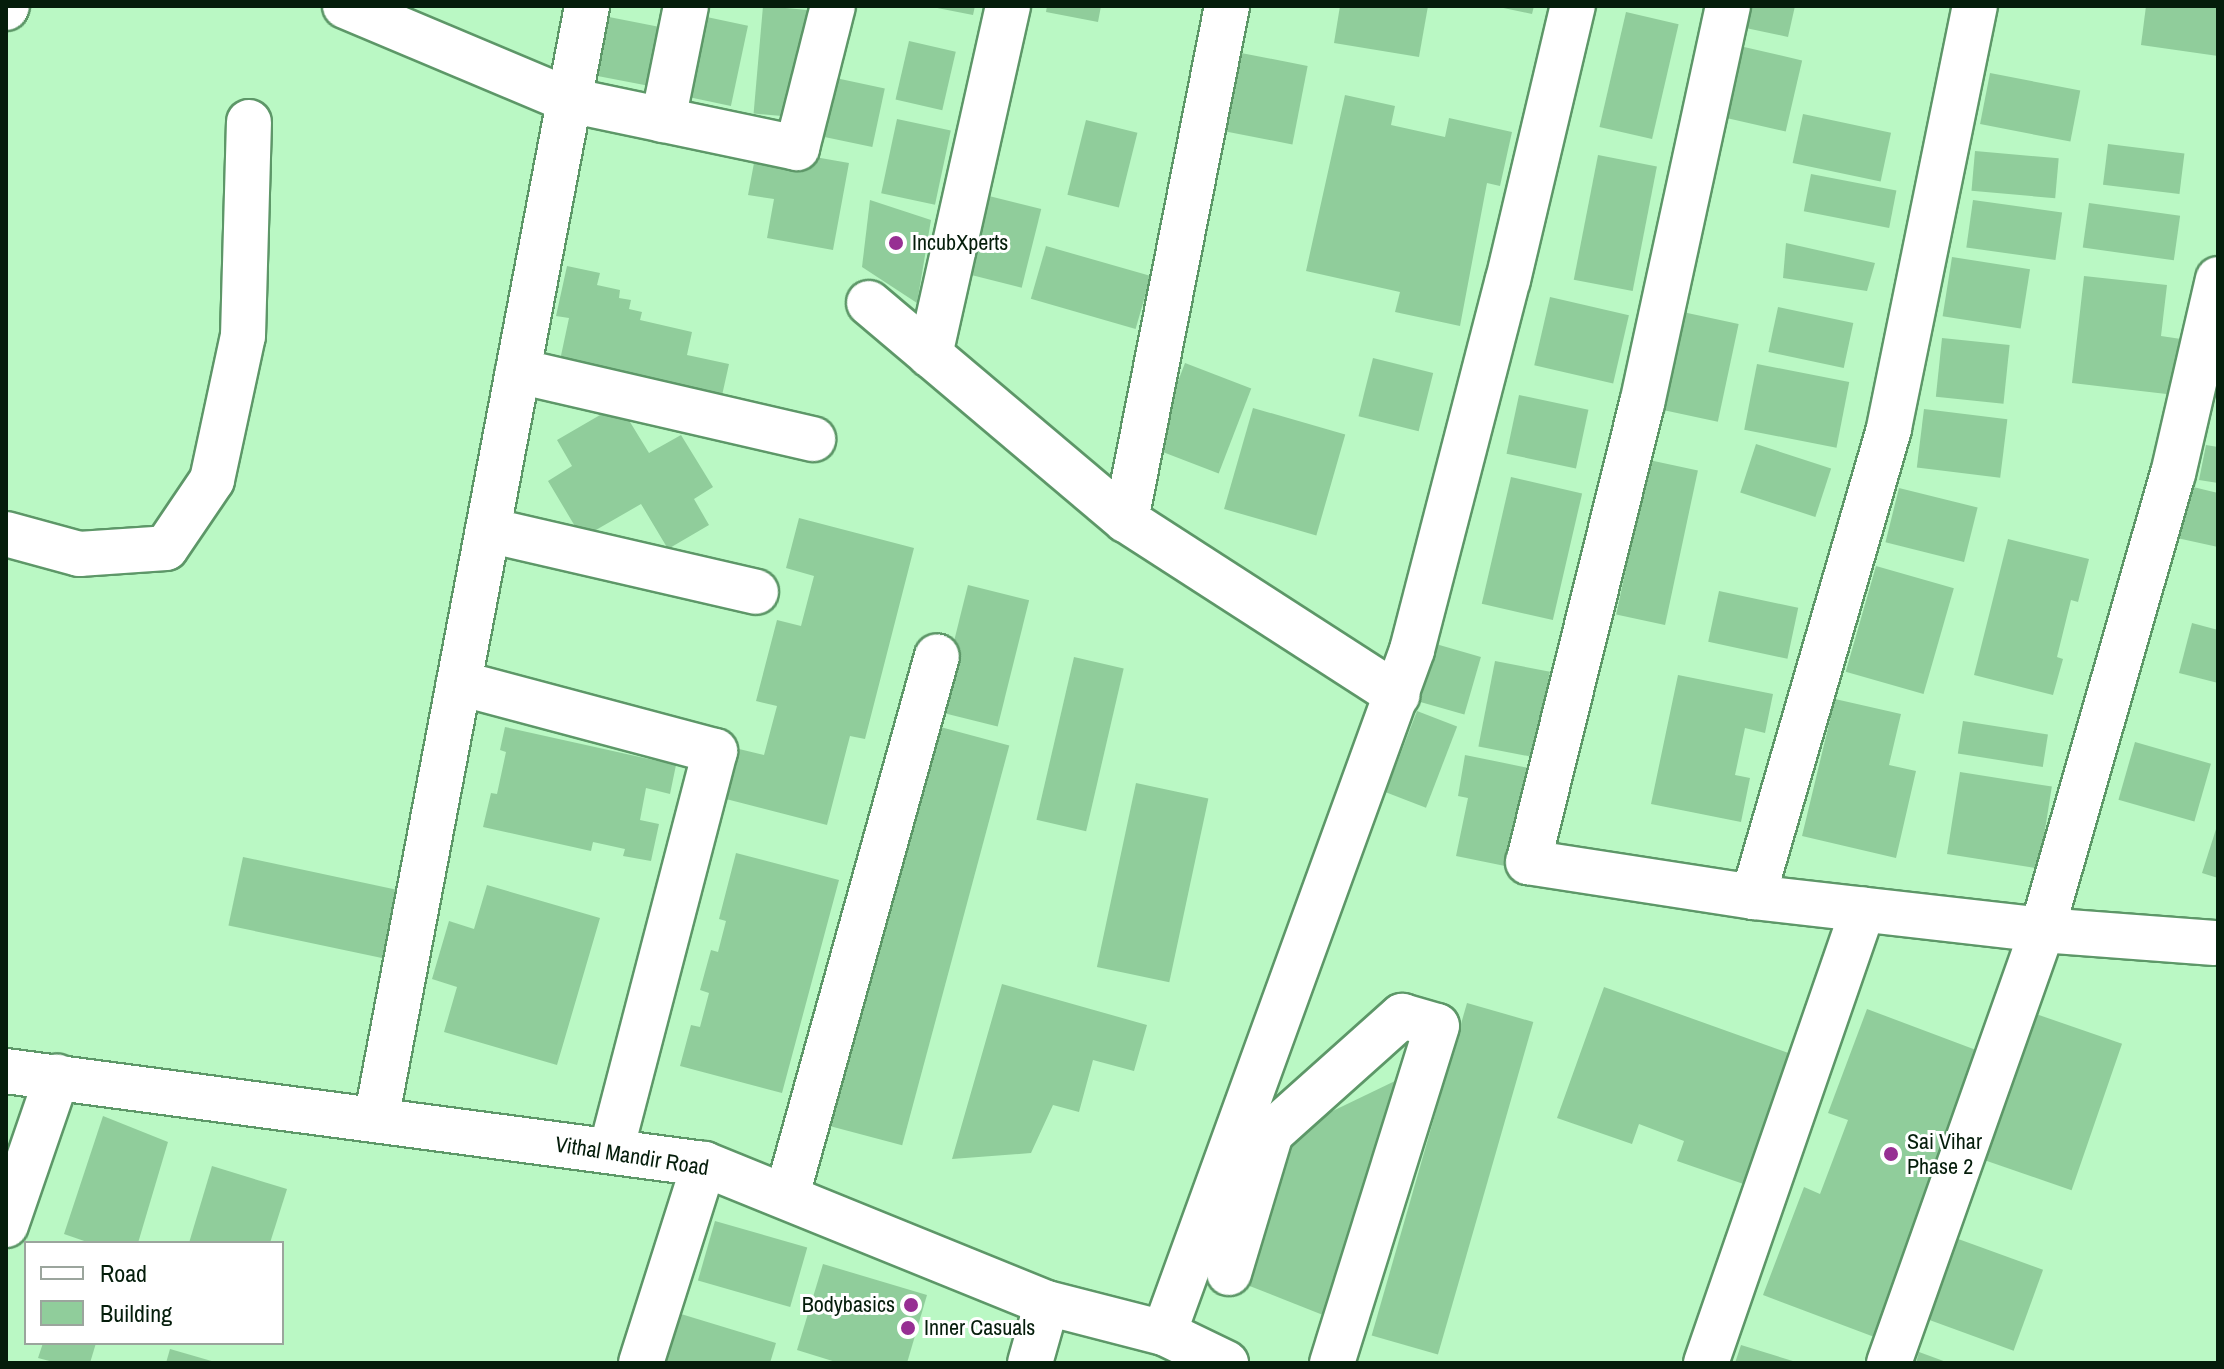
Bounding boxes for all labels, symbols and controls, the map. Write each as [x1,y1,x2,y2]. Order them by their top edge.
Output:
place label: IncubXperts [912,230,1008,256]
marker: IncubXperts [887,234,905,252]
place label: Sai Vihar Phase 2 [1907,1128,1982,1180]
street label: Vithal Mandir Road [553,1131,711,1181]
marker: Sai Vihar Phase 2 [1882,1145,1900,1163]
legend [24,1241,284,1345]
text: Road [100,1257,147,1289]
place label: Bodybasics [802,1292,895,1318]
marker: Bodybasics [902,1296,920,1314]
text: Building [100,1297,172,1329]
place label: Inner Casuals [924,1315,1035,1341]
marker: Inner Casuals [899,1319,917,1337]

